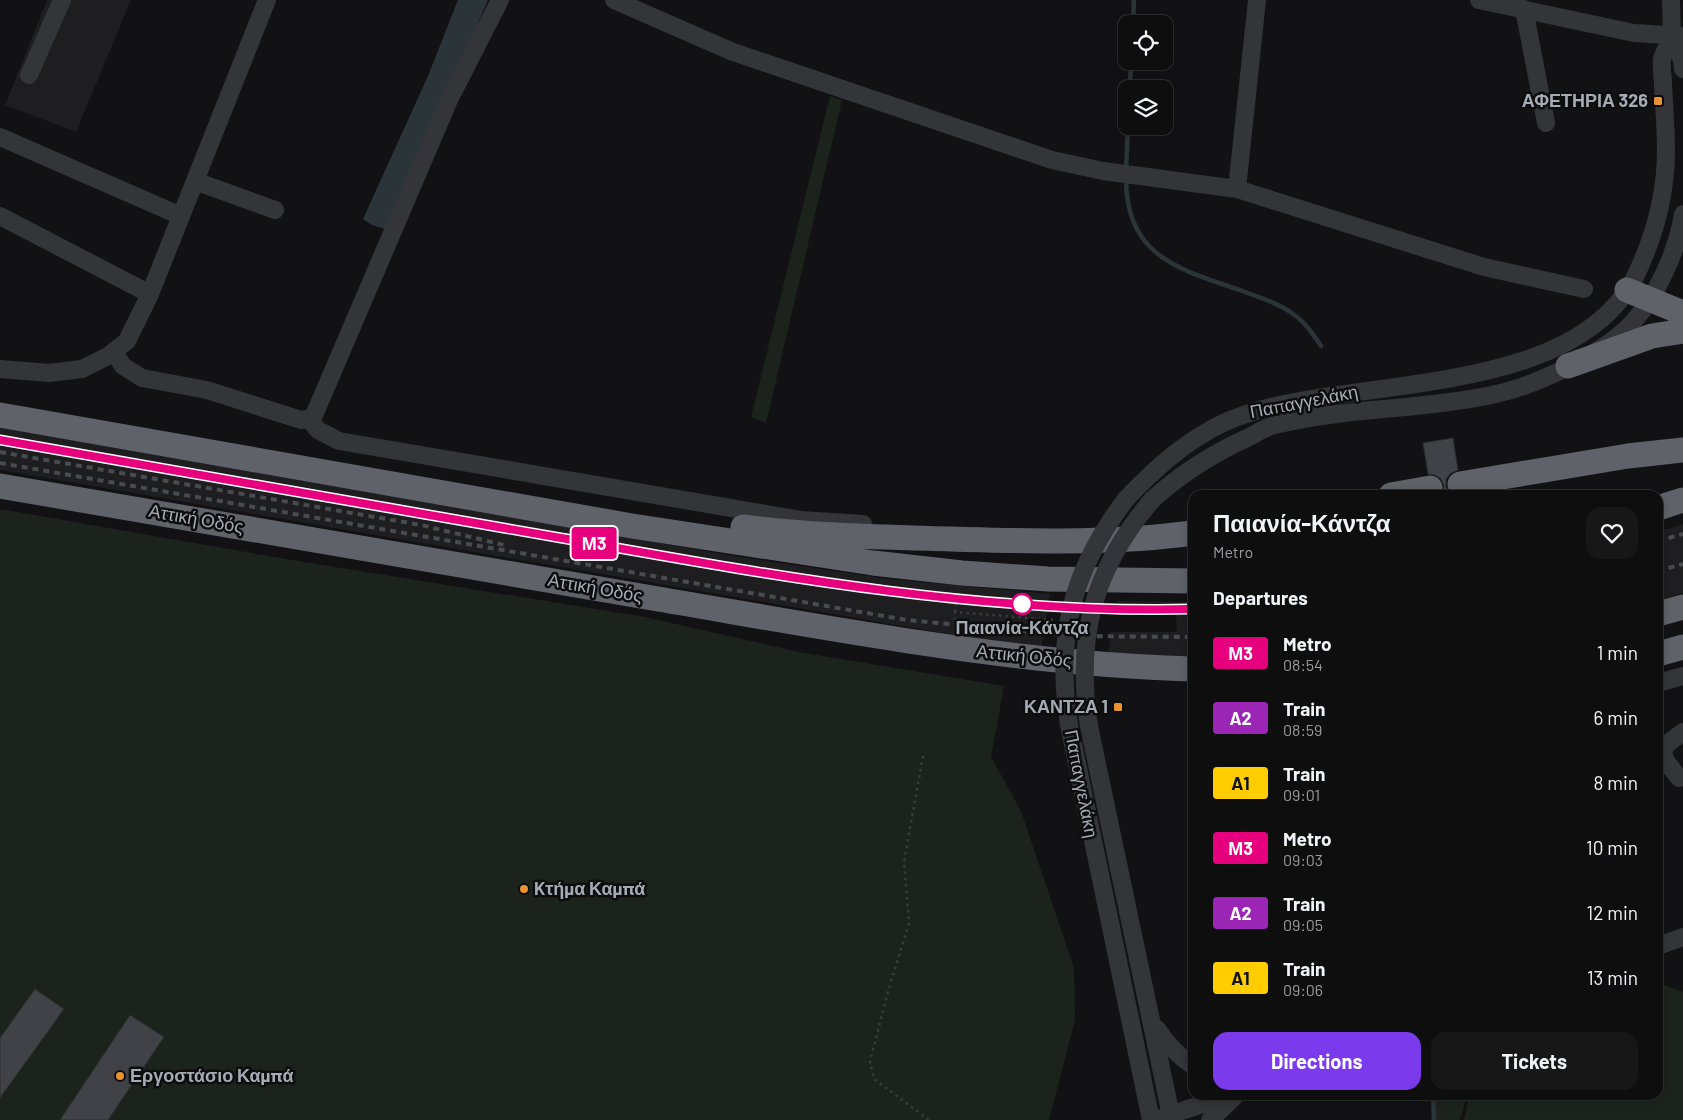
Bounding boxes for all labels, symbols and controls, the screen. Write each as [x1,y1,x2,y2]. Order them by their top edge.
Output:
map controls [1118,15,1173,135]
button: locate [1118,15,1173,70]
button: layers [1118,80,1173,135]
place label: ΑΦΕΤΗΡΙΑ 326 [1522,89,1648,111]
marker: ΑΦΕΤΗΡΙΑ 326 [1652,95,1664,107]
street label: Παπαγγελάκη [1248,380,1360,422]
street label: Αττική Οδός [147,499,245,537]
button: heart [1586,507,1638,559]
text: Παιανία-Κάντζα [1213,508,1390,537]
line badge: Μ3 [572,527,616,559]
text: Μ3 [582,532,606,554]
text: Metro [1213,542,1253,561]
street label: Αττική Οδός [546,568,644,606]
text: Departures [1213,586,1308,609]
marker: Παιανία-Κάντζα [1011,593,1033,615]
place label: Παιανία-Κάντζα [955,616,1089,639]
text: Metro [1283,632,1332,655]
street label: Αττική Οδός [975,639,1073,671]
text: 1 min [1597,641,1638,664]
text: Μ3 [1228,642,1253,664]
text: 08:54 [1283,655,1323,674]
place label: ΚΑΝΤΖΑ 1 [1024,695,1108,717]
text: Train [1283,697,1325,720]
marker: ΚΑΝΤΖΑ 1 [1112,701,1124,713]
text: 6 min [1594,706,1638,729]
text: A2 [1229,707,1252,729]
text: 08:59 [1283,720,1322,739]
street label: Παπαγγελάκη [1061,728,1103,840]
text: Train [1283,762,1325,785]
text: 8 min [1594,771,1638,794]
text: A1 [1231,772,1250,794]
text: 09:01 [1283,785,1320,804]
text: Metro [1283,827,1332,850]
text: 10 min [1586,836,1638,859]
text: Μ3 [1228,837,1253,859]
text: 09:03 [1283,850,1323,869]
place label: Kτήμα Καμπά [534,877,645,899]
marker: Kτήμα Καμπά [518,883,530,895]
text: Train [1283,892,1325,915]
text: 12 min [1587,901,1638,924]
text: A2 [1229,902,1252,924]
text: 09:05 [1283,915,1323,934]
text: Train [1283,957,1325,980]
text: 13 min [1587,966,1638,989]
text: A1 [1231,967,1250,989]
text: 09:06 [1283,980,1323,999]
button: Directions [1213,1032,1421,1090]
button: Tickets [1431,1032,1638,1090]
place label: Εργοστάσιο Καμπά [130,1064,294,1086]
marker: Εργοστάσιο Καμπά [114,1070,126,1082]

